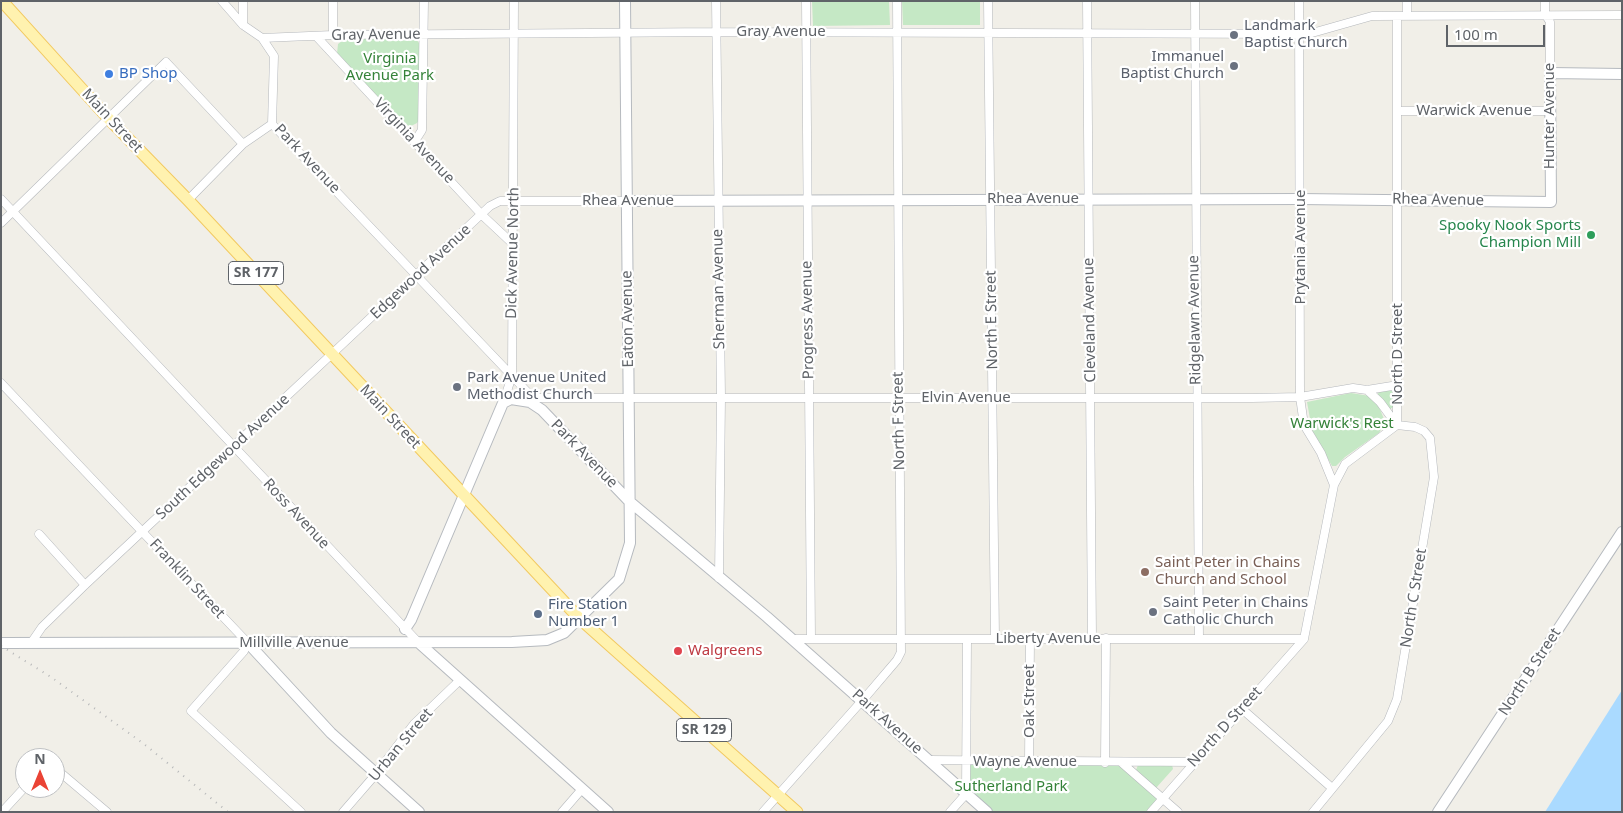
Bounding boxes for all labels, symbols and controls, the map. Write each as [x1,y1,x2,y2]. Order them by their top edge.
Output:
scale bar [1448,15,1547,47]
place label: Landmark Baptist Church [1244,17,1348,52]
street label: Gray Avenue [736,23,826,41]
text: 100 m [1454,24,1498,44]
street label: Gray Avenue [331,25,421,45]
marker: Landmark Baptist Church [1228,29,1240,41]
place label: Immanuel Baptist Church [1120,48,1224,83]
park label: Virginia Avenue Park [346,50,434,85]
marker: Immanuel Baptist Church [1228,60,1240,72]
street label: Hunter Avenue [1541,63,1559,169]
place label: BP Shop [119,65,178,83]
marker: BP Shop [103,68,115,80]
street label: Main Street [78,85,146,157]
street label: Virginia Avenue [370,95,458,187]
street label: Warwick Avenue [1416,102,1532,120]
street label: Park Avenue [270,121,344,197]
street label: Dick Avenue North [503,187,523,319]
street label: Rhea Avenue [987,190,1079,208]
street label: Prytania Avenue [1292,190,1310,304]
street label: Rhea Avenue [1392,190,1484,210]
street label: Rhea Avenue [582,192,674,210]
place label: Spooky Nook Sports Champion Mill [1439,217,1581,252]
street label: Edgewood Avenue [367,221,475,323]
street label: Sherman Avenue [709,229,729,349]
marker: Spooky Nook Sports Champion Mill [1585,229,1597,241]
street label: Ridgelawn Avenue [1185,255,1205,385]
street label: Cleveland Avenue [1080,257,1100,383]
street label: Progress Avenue [798,261,818,379]
road number: SR 177 [228,262,284,284]
street label: Eaton Avenue [618,270,638,368]
street label: North E Street [982,270,1002,370]
street label: North D Street [1389,303,1407,405]
place label: Park Avenue United Methodist Church [467,369,606,404]
street label: North F Street [889,371,909,471]
street label: Main Street [356,381,424,453]
marker: Park Avenue United Methodist Church [451,381,463,393]
street label: Elvin Avenue [921,389,1011,407]
street label: South Edgewood Avenue [153,390,293,524]
park label: Warwick's Rest [1290,415,1394,433]
street label: Park Avenue [547,416,621,492]
street label: Ross Avenue [259,475,333,553]
street label: Franklin Street [146,536,228,622]
street label: North C Street [1397,547,1431,649]
place label: Saint Peter in Chains Church and School [1155,554,1300,589]
marker: Saint Peter in Chains Church and School [1139,566,1151,578]
place label: Saint Peter in Chains Catholic Church [1163,594,1308,629]
place label: Fire Station Number 1 [548,596,628,631]
marker: Saint Peter in Chains Catholic Church [1147,606,1159,618]
marker: Fire Station Number 1 [532,608,544,620]
street label: North B Street [1495,625,1565,719]
street label: Liberty Avenue [995,630,1101,648]
street label: Millville Avenue [239,634,349,652]
place label: Walgreens [688,642,762,660]
marker: Walgreens [672,645,684,657]
street label: Oak Street [1021,664,1039,738]
street label: North D Street [1184,683,1266,771]
street label: Park Avenue [848,686,926,758]
street label: Urban Street [365,705,437,785]
road number: SR 129 [676,718,732,742]
north arrow [15,748,65,798]
text: N [34,749,46,768]
street label: Wayne Avenue [973,753,1077,771]
park label: Sutherland Park [954,778,1068,796]

